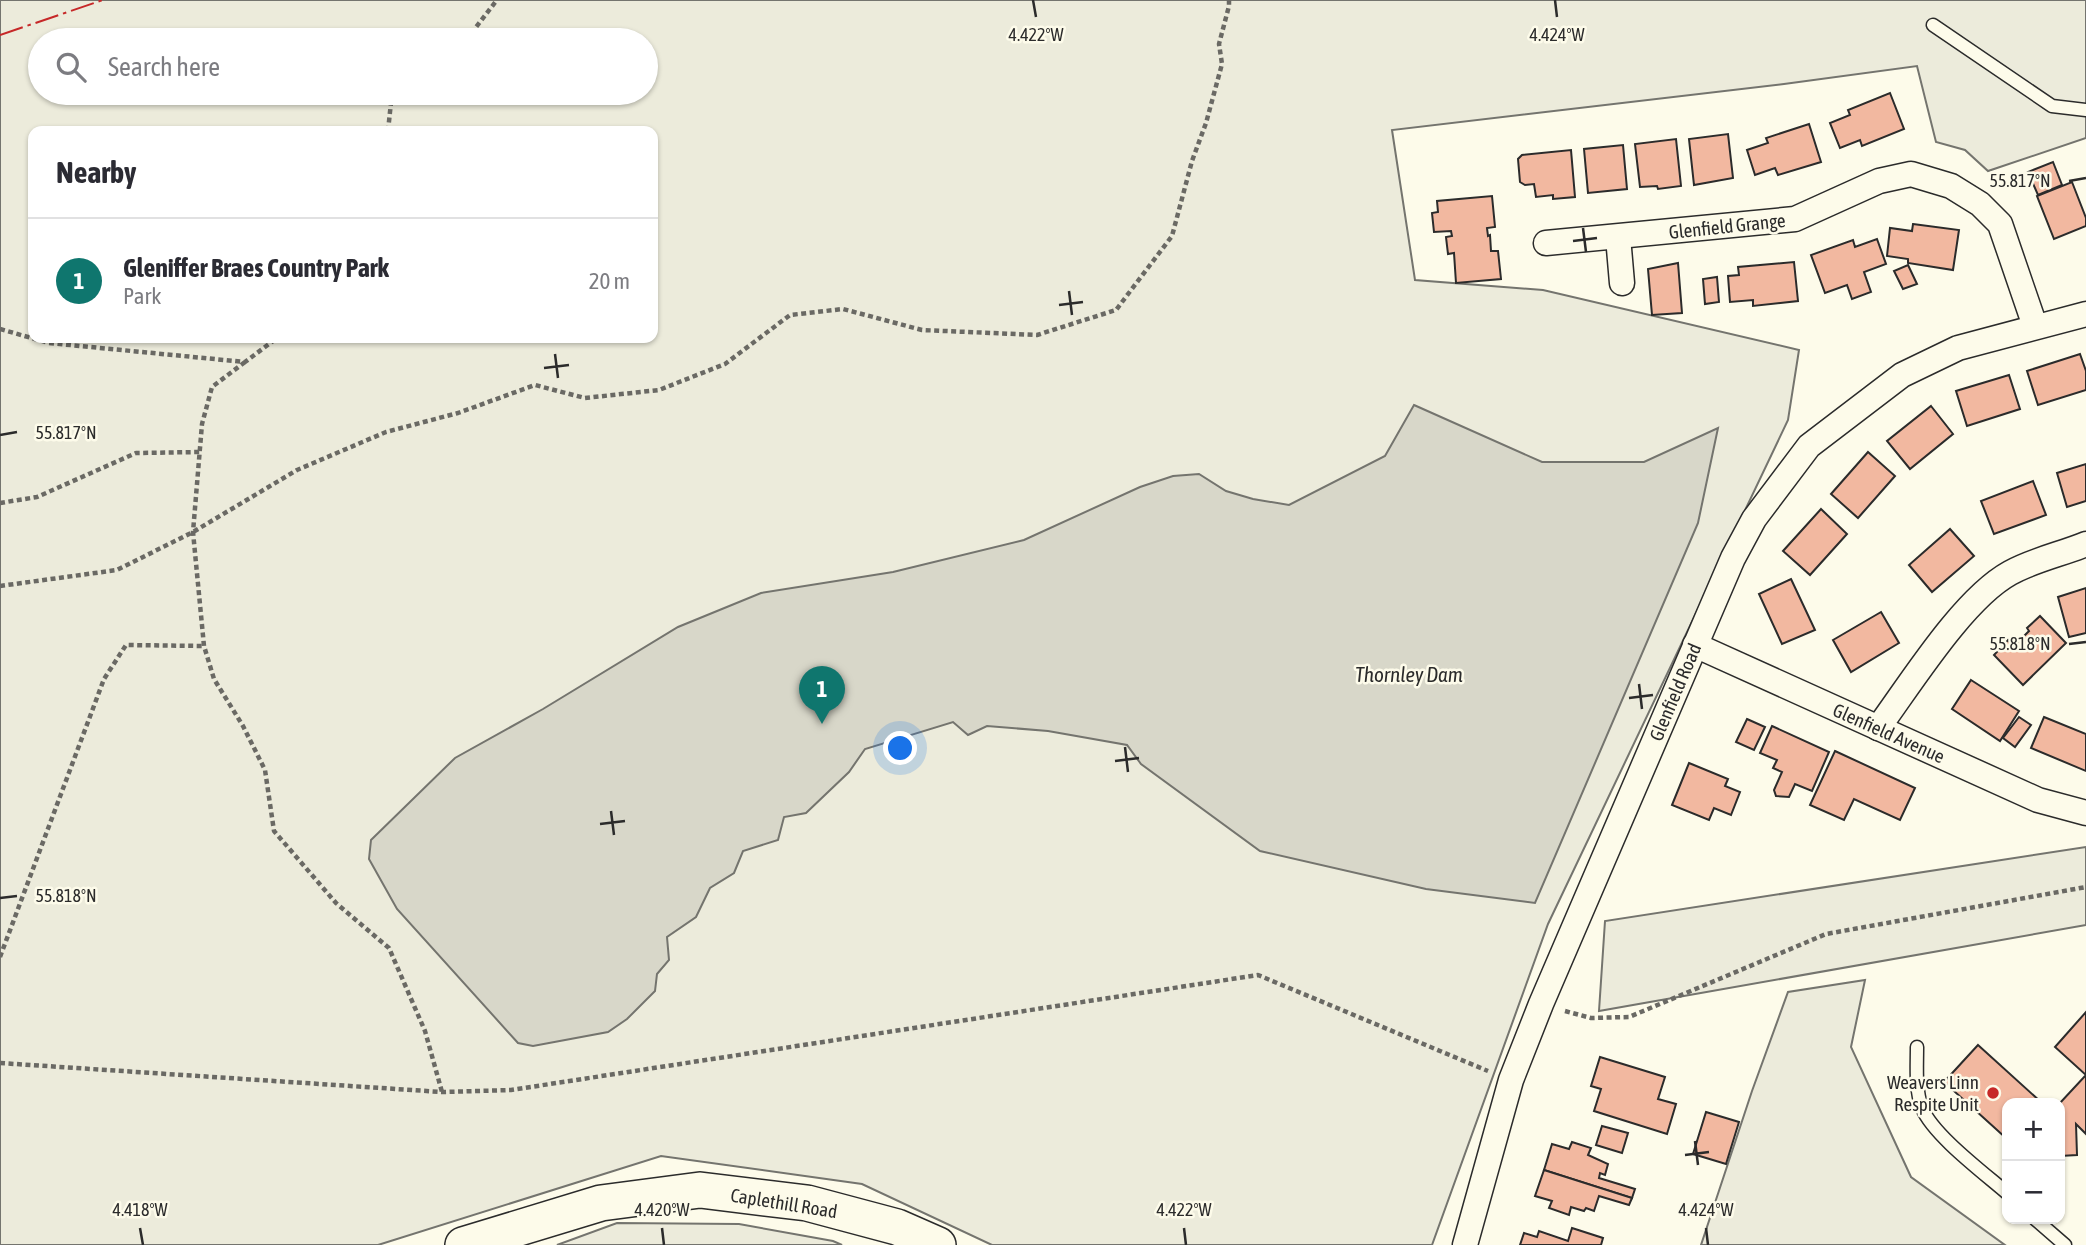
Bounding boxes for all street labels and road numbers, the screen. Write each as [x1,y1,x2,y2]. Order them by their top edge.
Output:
street label: Glenfield Grange [1668,209,1786,243]
street label: Glenfield Road [1645,640,1705,744]
street label: Glenfield Avenue [1830,699,1948,767]
street label: Caplethill Road [729,1184,839,1222]

